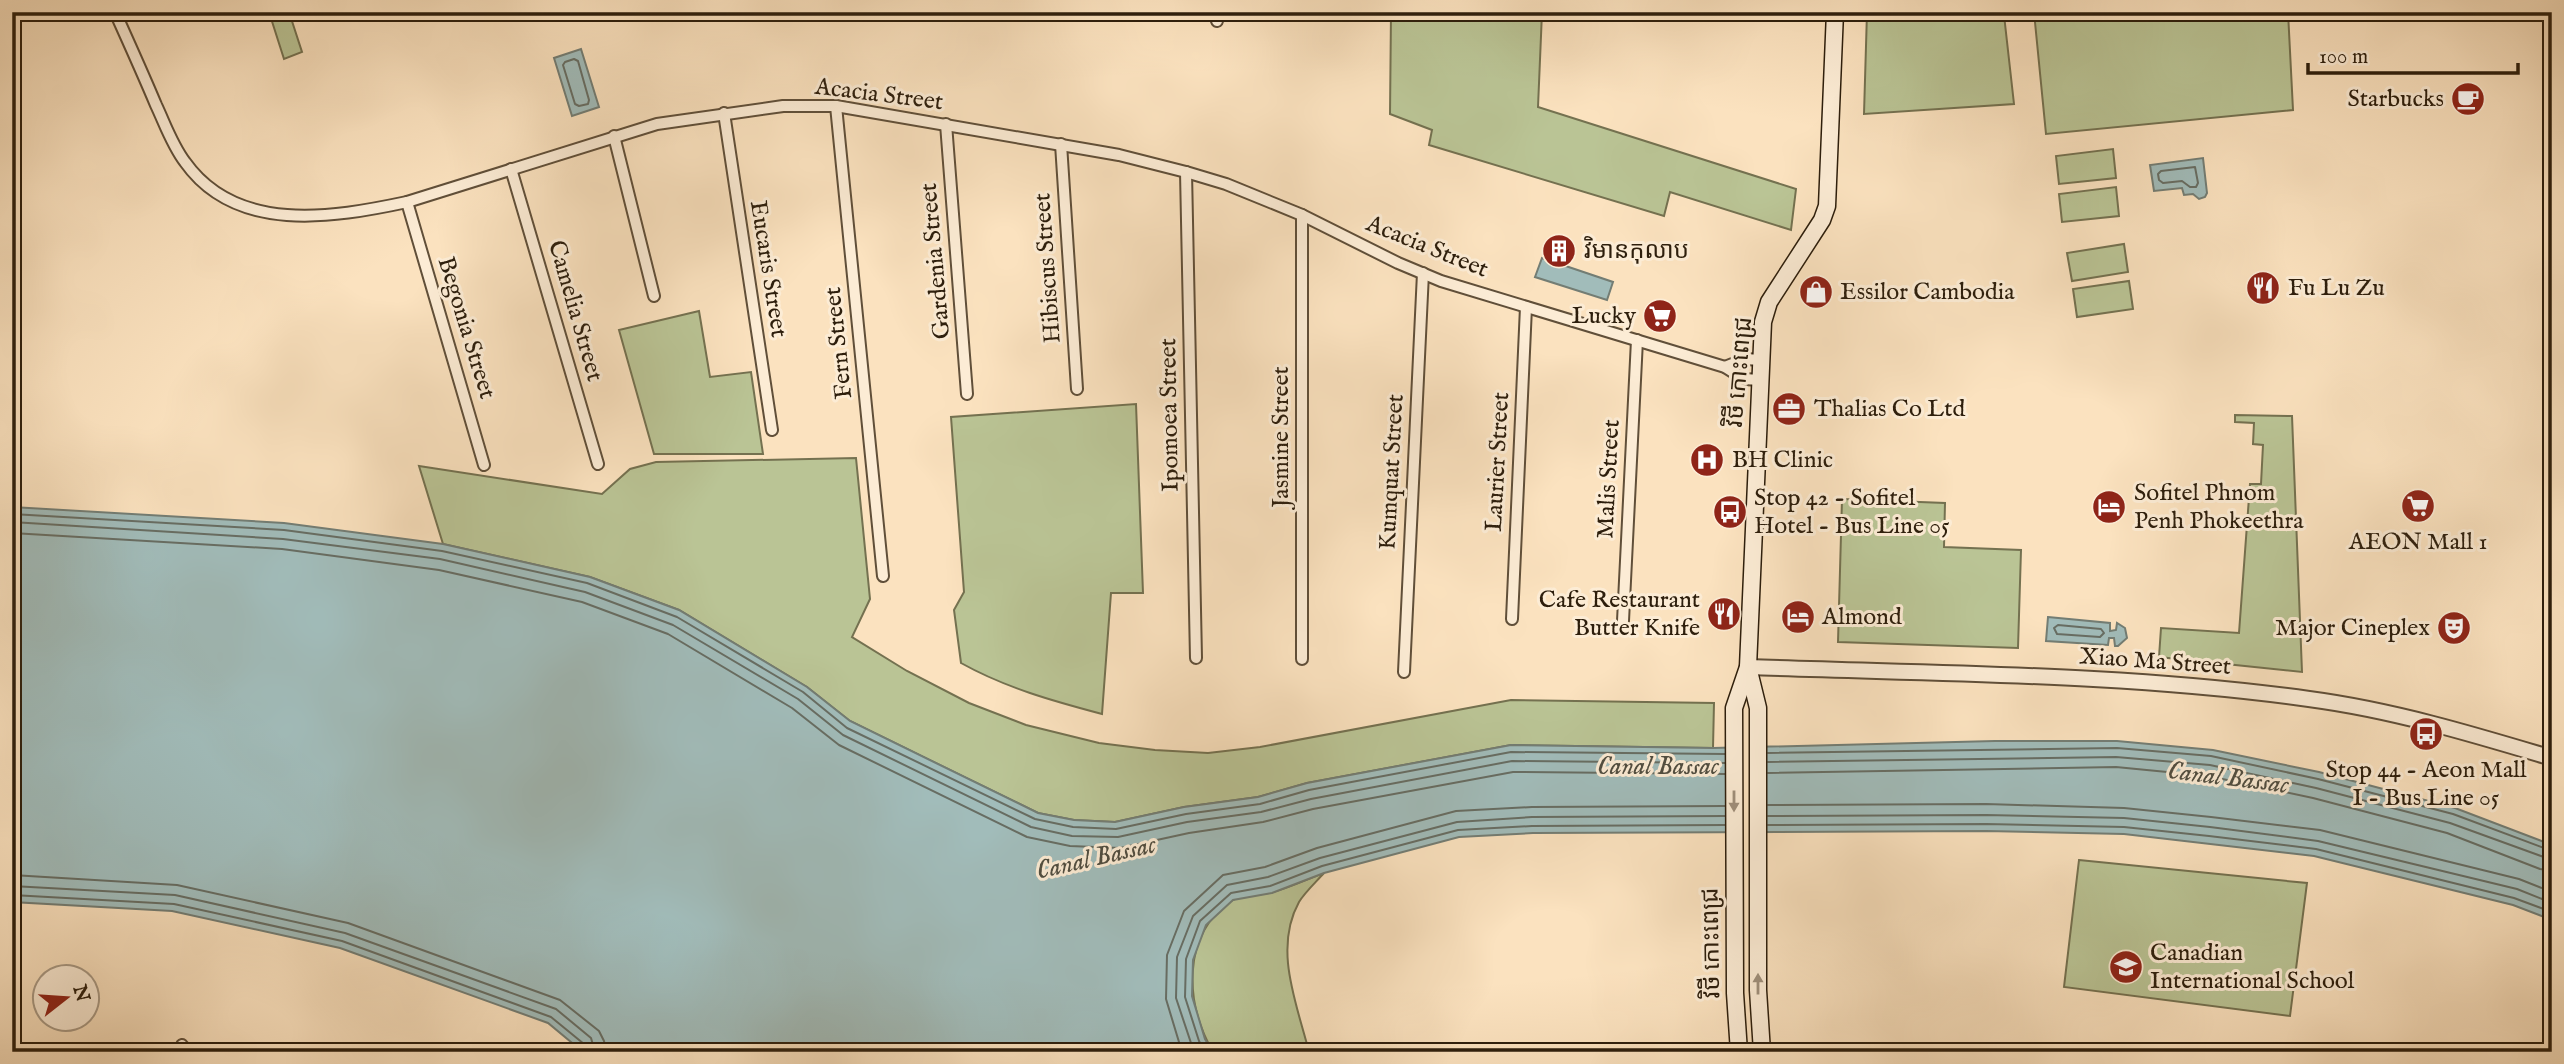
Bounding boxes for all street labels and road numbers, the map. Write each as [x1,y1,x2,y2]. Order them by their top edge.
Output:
street label: Acacia Street [812,72,945,118]
street label: Gardenia Street [914,182,958,340]
street label: Hibiscus Street [1027,192,1069,344]
street label: Eucaris Street [742,198,794,340]
street label: Acacia Street [1361,208,1493,286]
street label: Camelia Street [540,237,610,385]
street label: Begonia Street [430,253,502,403]
street label: Fern Street [818,285,860,401]
street label: វិថី កោះពេជ្រ [1719,315,1760,429]
street label: Ipomoea Street [1153,338,1187,492]
street label: Jasmine Street [1266,366,1297,511]
street label: Laurier Street [1479,391,1517,533]
street label: Kumquat Street [1372,393,1412,551]
street label: Malis Street [1590,419,1628,539]
street label: Xiao Ma Street [2078,641,2232,683]
street label: វិថី កោះពេជ្រ [1695,887,1728,999]

